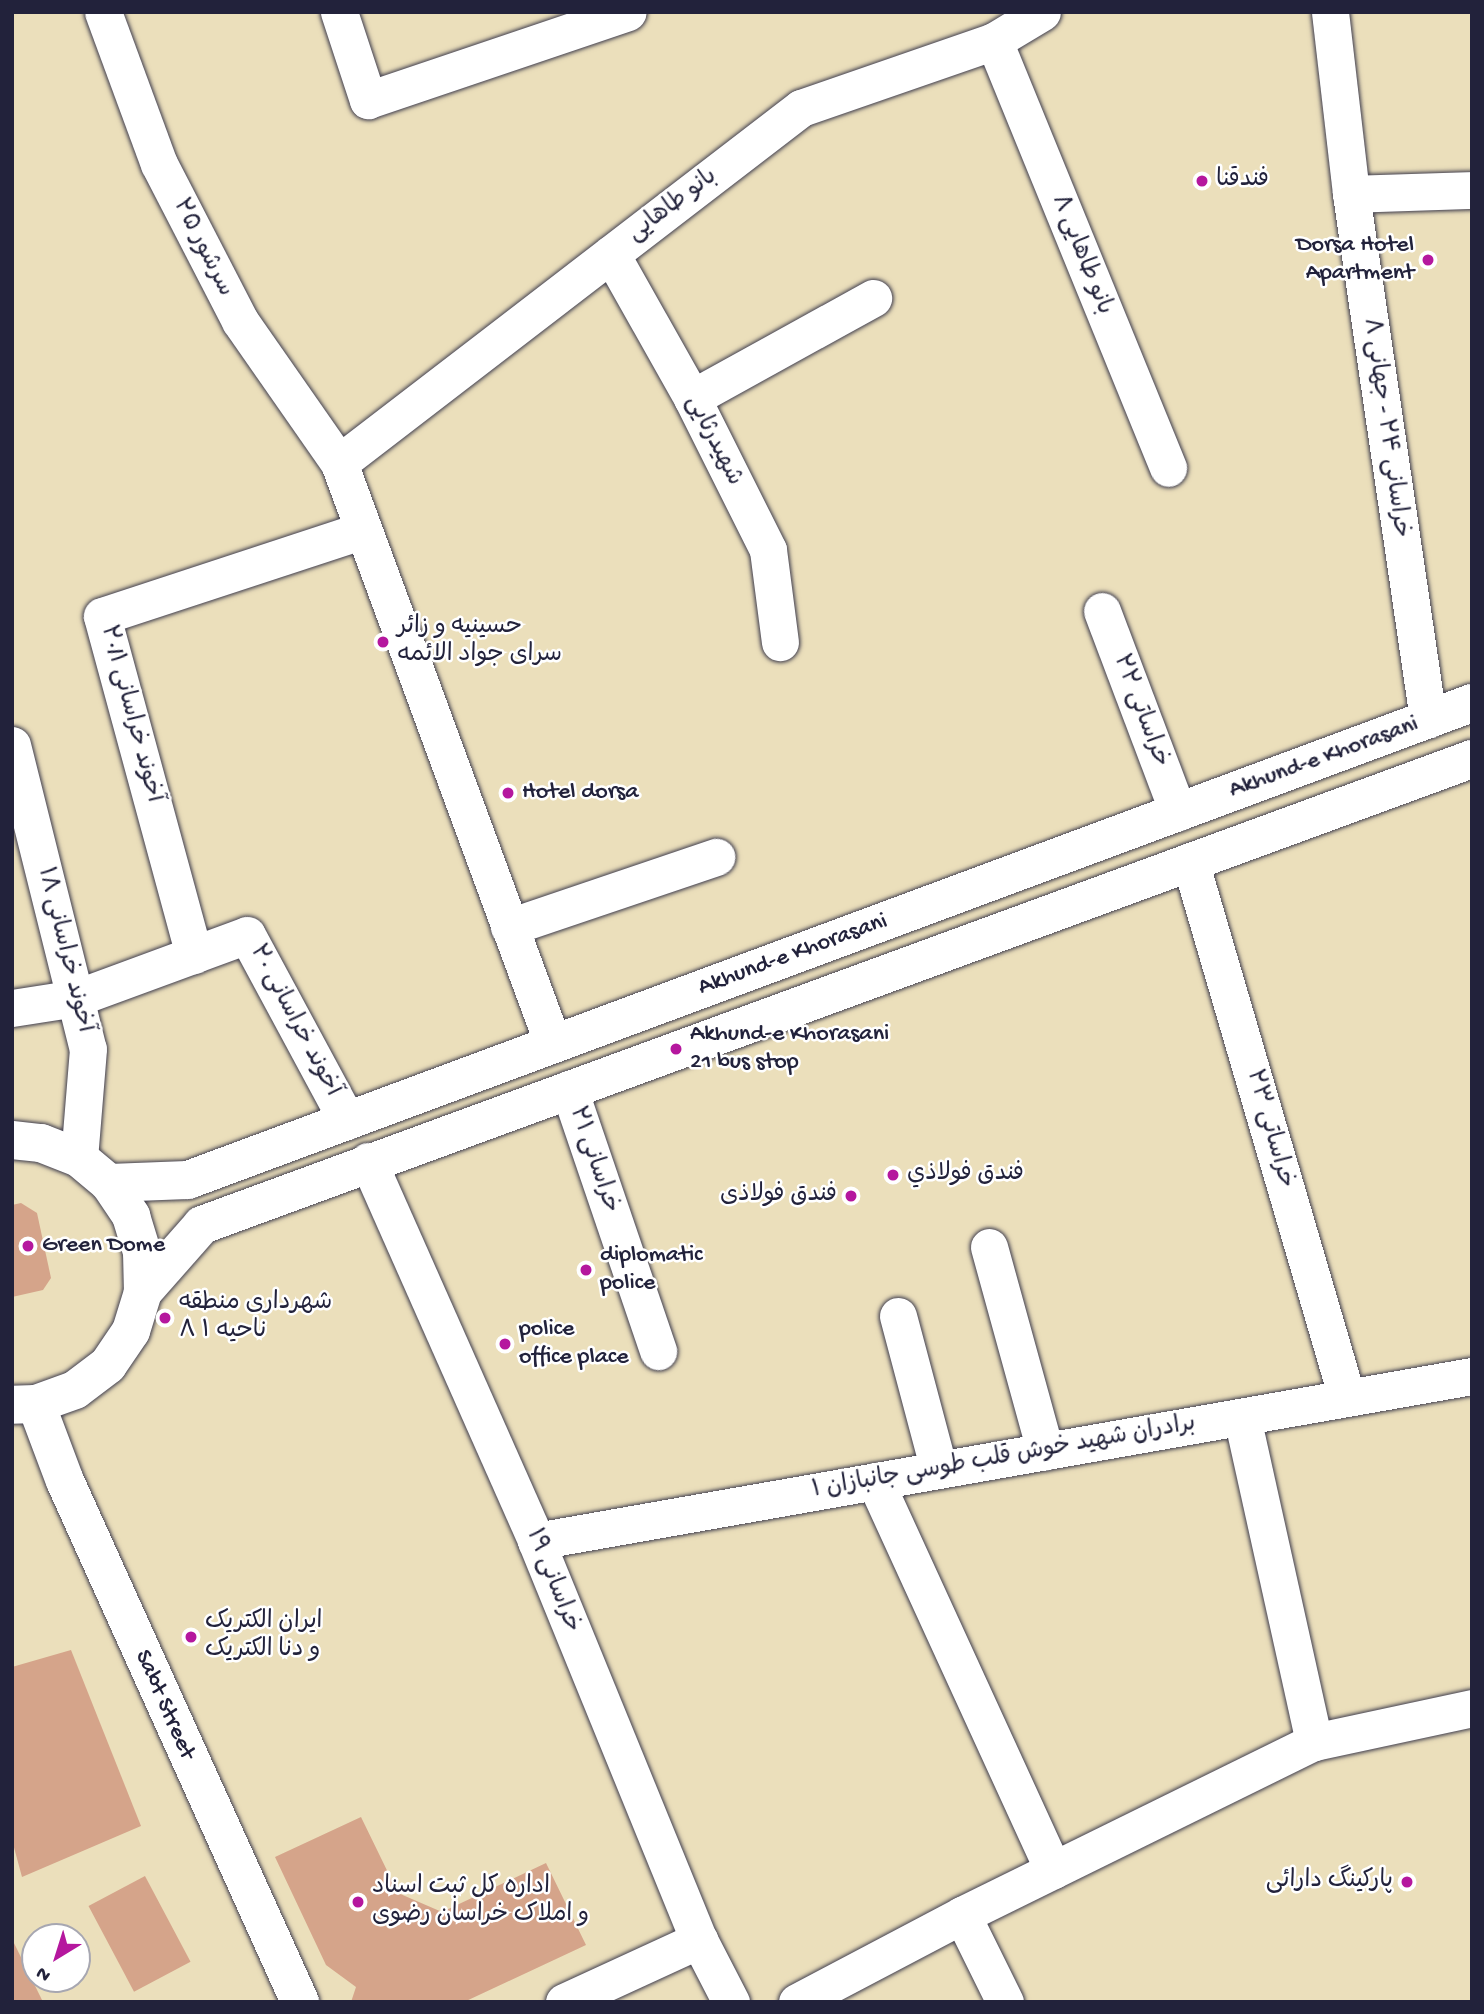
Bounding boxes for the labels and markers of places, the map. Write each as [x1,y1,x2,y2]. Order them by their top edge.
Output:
place label: فندقنا [1216,167,1269,195]
marker: فندقنا [1194,173,1210,189]
place label: Dorsa Hotel Apartment [1296,232,1414,288]
marker: Dorsa Hotel Apartment [1420,252,1436,268]
place label: حسینیه و زائر سرای جواد الائمه [397,614,562,670]
marker: حسینیه و زائر سرای جواد الائمه [375,634,391,650]
place label: Hotel dorsa [522,779,638,807]
marker: Hotel dorsa [500,785,516,801]
place label: Akhund-e Khorasani 21 bus stop [690,1021,889,1077]
marker: Akhund-e Khorasani 21 bus stop [668,1041,684,1057]
place label: فندق فولاذي [907,1161,1024,1189]
marker: فندق فولاذي [885,1167,901,1183]
place label: فندق فولاذی [720,1182,837,1210]
marker: فندق فولاذی [843,1188,859,1204]
place label: Green Dome [42,1232,165,1260]
marker: Green Dome [20,1238,36,1254]
place label: diplomatic police [600,1242,702,1298]
marker: diplomatic police [578,1262,594,1278]
place label: شهرداری منطقه ۸ ناحیه ۱ [179,1290,332,1346]
marker: شهرداری منطقه ۸ ناحیه ۱ [157,1310,173,1326]
place label: police office place [519,1316,629,1372]
marker: police office place [497,1336,513,1352]
place label: ایران الکتریک و دنا الکتریک [205,1609,323,1665]
marker: ایران الکتریک و دنا الکتریک [183,1629,199,1645]
place label: پارکینگ دارائی [1266,1868,1393,1896]
place label: اداره کل ثبت اسناد و املاک خراسان رضوی [372,1874,589,1930]
marker: پارکینگ دارائی [1399,1874,1415,1890]
marker: اداره کل ثبت اسناد و املاک خراسان رضوی [350,1894,366,1910]

